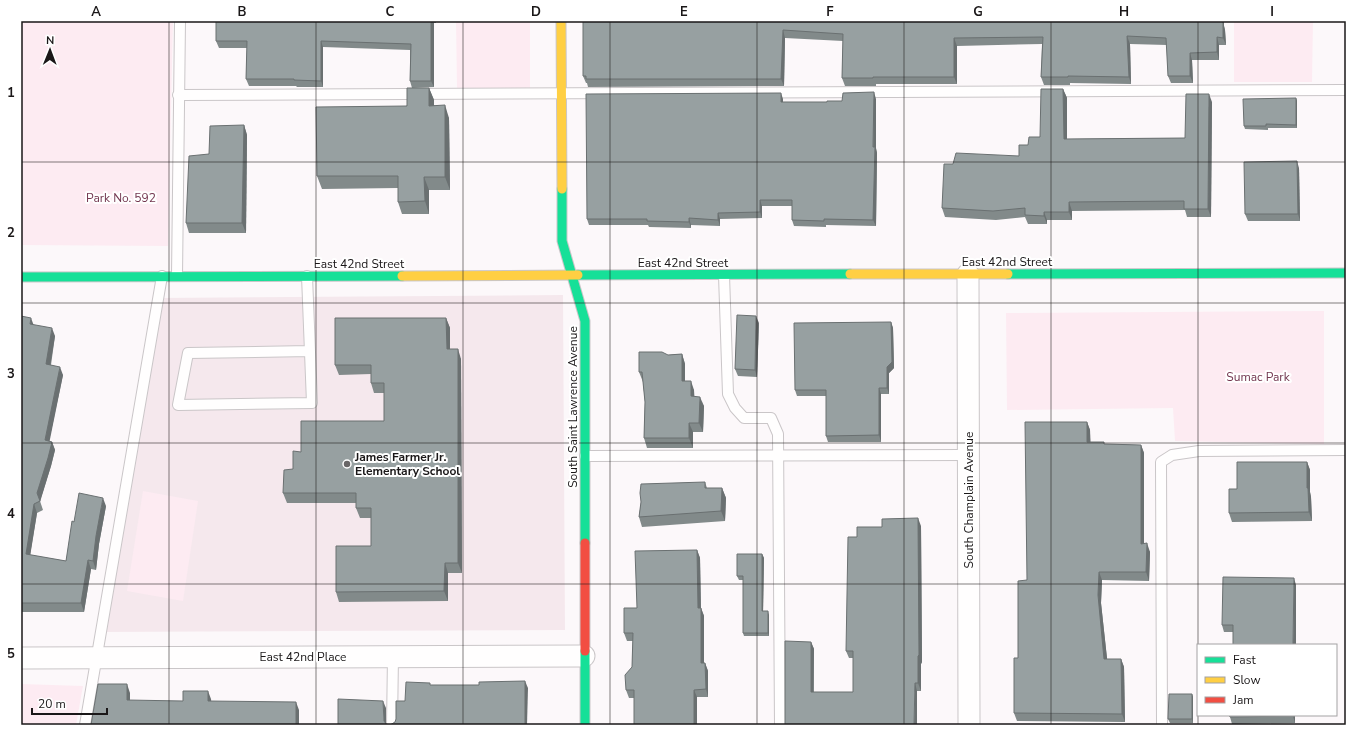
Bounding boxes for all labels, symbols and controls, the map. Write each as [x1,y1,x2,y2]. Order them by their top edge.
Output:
text: A [91,3,101,21]
text: B [238,3,247,21]
text: C [386,3,395,21]
text: D [531,3,541,21]
text: E [680,3,688,21]
text: F [826,3,834,21]
text: G [973,3,983,21]
text: H [1119,3,1129,21]
text: I [1270,3,1274,21]
north arrow [30,30,70,70]
text: N [46,33,54,48]
text: 1 [7,84,15,102]
park label: Park No. 592 [86,190,156,206]
text: 2 [7,224,15,242]
street label: East 42nd Street [962,254,1053,270]
street label: East 42nd Street [638,255,729,271]
street label: East 42nd Street [314,256,405,272]
street label: South Saint Lawrence Avenue [565,326,581,488]
text: 3 [7,365,15,383]
park label: Sumac Park [1226,369,1291,385]
street label: South Champlain Avenue [961,432,977,568]
place label: James Farmer Jr. Elementary School [354,449,460,479]
marker: James Farmer Jr. Elementary School [342,459,352,469]
text: 4 [7,505,15,523]
legend [1197,644,1337,716]
text: 5 [7,645,15,663]
street label: East 42nd Place [260,649,346,665]
text: Fast [1233,652,1256,668]
text: Slow [1233,672,1261,688]
scale bar [32,690,107,716]
text: Jam [1232,692,1254,708]
text: 20 m [38,696,66,712]

